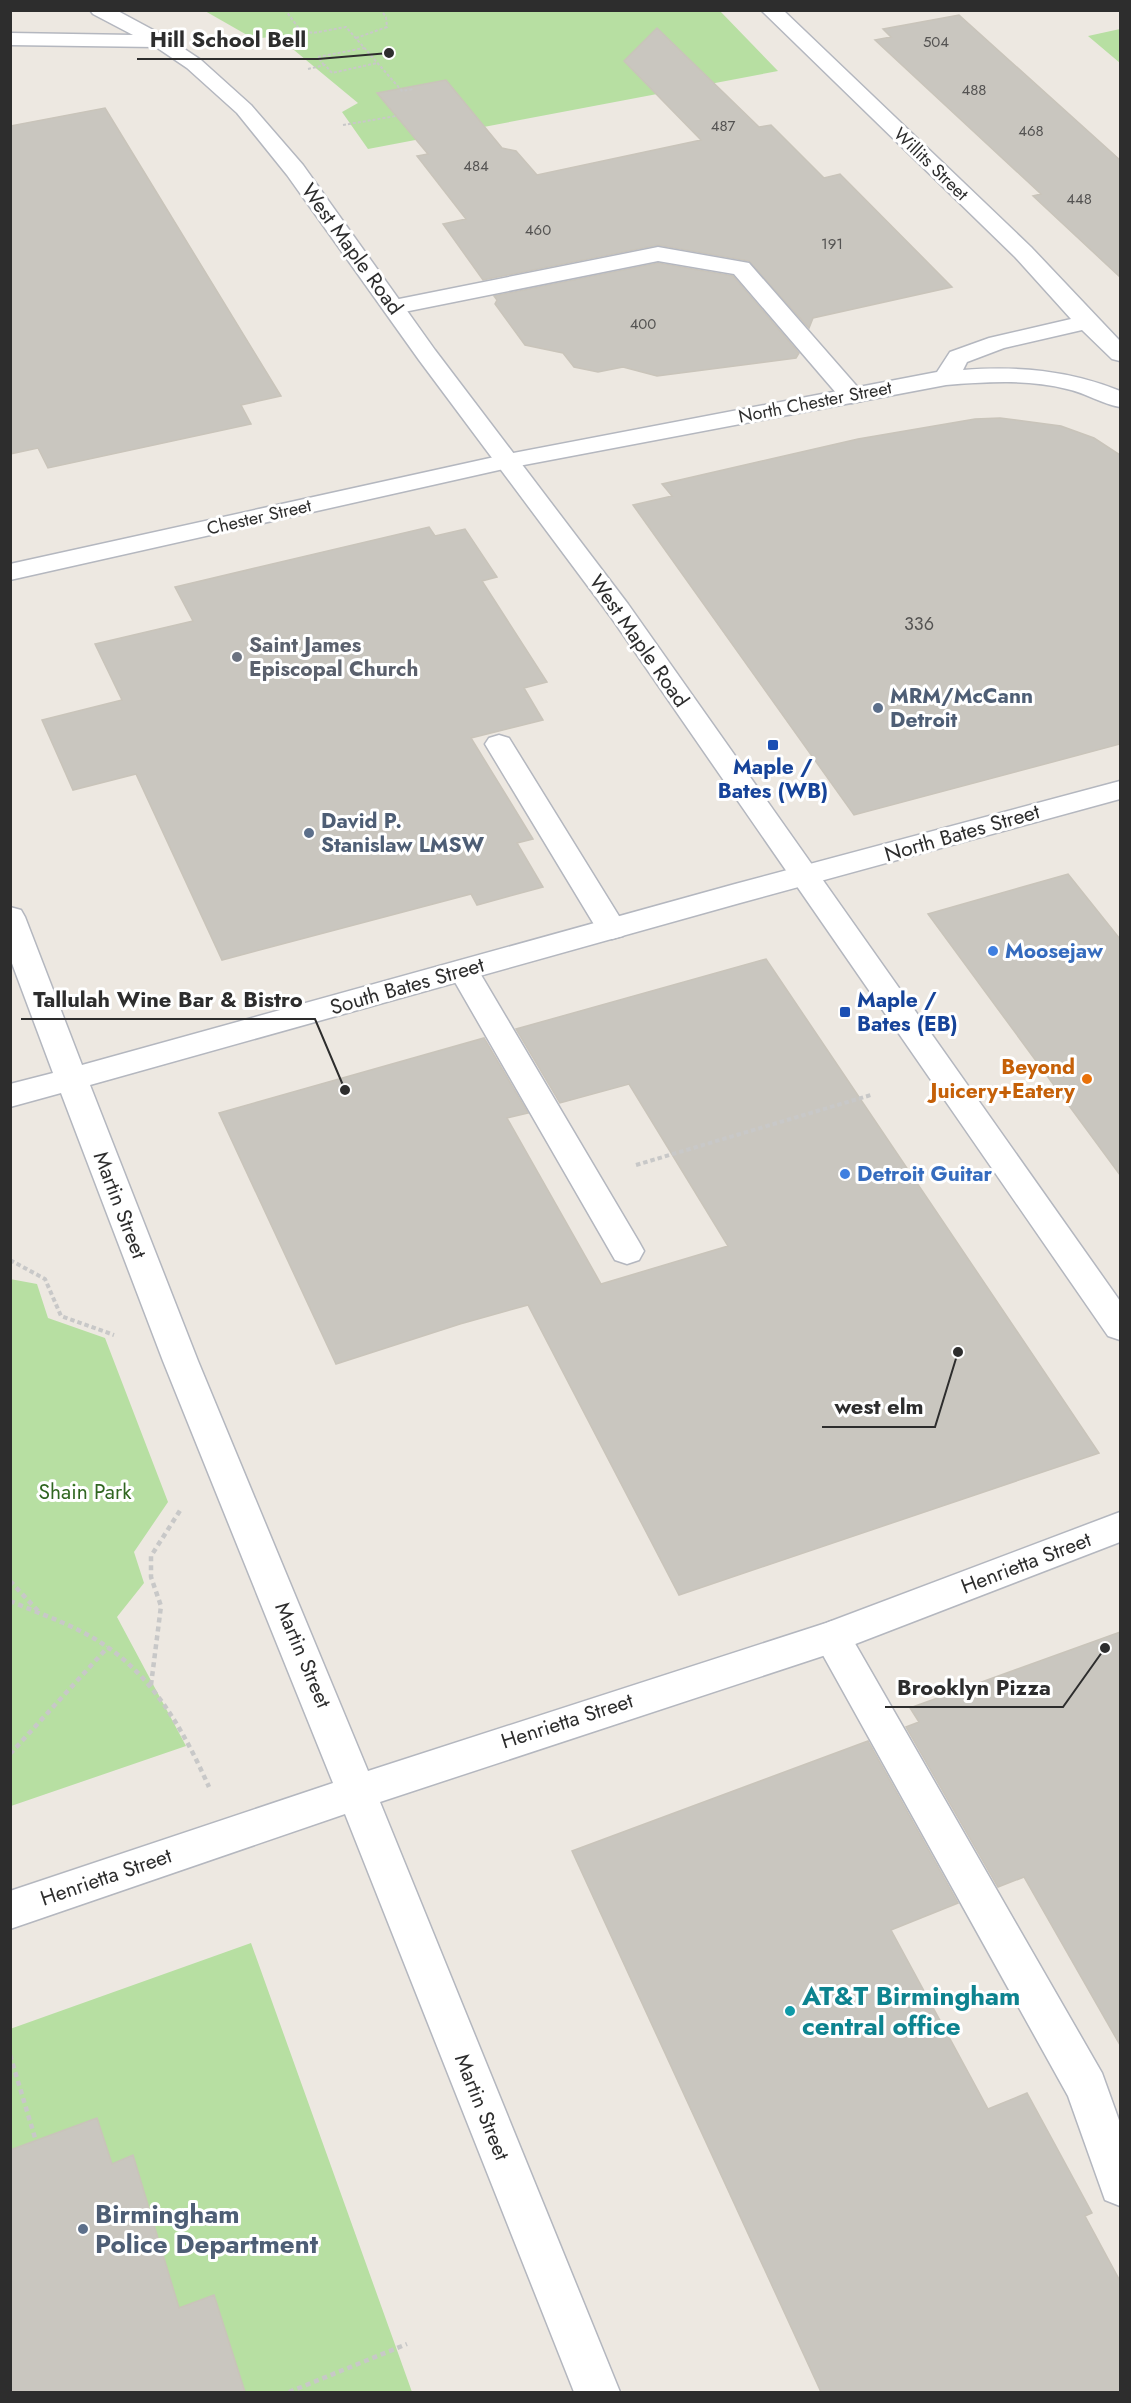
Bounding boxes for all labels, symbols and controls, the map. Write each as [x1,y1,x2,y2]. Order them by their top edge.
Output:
callout: Hill School Bell [137,19,318,59]
text: Hill School Bell [150,23,306,55]
house number: 504 [923,31,949,53]
house number: 488 [961,79,987,101]
house number: 487 [711,115,735,137]
house number: 468 [1018,120,1044,142]
street label: Willits Street [888,122,975,207]
house number: 484 [463,155,489,177]
street label: West Maple Road [294,177,410,321]
house number: 448 [1066,188,1092,210]
house number: 460 [525,219,551,241]
house number: 191 [821,233,843,255]
house number: 400 [630,313,656,335]
street label: North Chester Street [736,374,894,430]
street label: Chester Street [204,492,314,542]
street label: West Maple Road [582,568,696,714]
house number: 336 [904,611,934,637]
place label: Saint James Episcopal Church [249,630,418,684]
marker: Saint James Episcopal Church [230,650,244,664]
place label: MRM/McCann Detroit [890,681,1033,735]
marker: MRM/McCann Detroit [871,701,885,715]
marker: Maple / Bates (WB) [766,738,780,752]
place label: Maple / Bates (WB) [718,752,828,806]
street label: North Bates Street [881,797,1043,869]
place label: David P. Stanislaw LMSW [321,806,485,860]
marker: David P. Stanislaw LMSW [302,826,316,840]
place label: Moosejaw [1005,936,1104,966]
marker: Moosejaw [986,944,1000,958]
street label: South Bates Street [326,950,488,1022]
callout: Tallulah Wine Bar & Bistro [21,979,315,1019]
text: Tallulah Wine Bar & Bistro [33,983,303,1015]
place label: Maple / Bates (EB) [857,985,958,1039]
marker: Maple / Bates (EB) [838,1005,852,1019]
place label: Beyond Juicery+Eatery [927,1052,1076,1106]
marker: Beyond Juicery+Eatery [1080,1072,1094,1086]
street label: Martin Street [86,1147,154,1263]
place label: Detroit Guitar [857,1159,993,1189]
marker: Detroit Guitar [838,1167,852,1181]
callout: west elm [822,1387,935,1427]
text: west elm [833,1390,924,1422]
park label: Shain Park [39,1477,132,1507]
street label: Henrietta Street [957,1524,1095,1602]
street label: Martin Street [267,1597,339,1713]
callout: Brooklyn Pizza [885,1667,1063,1707]
text: Brooklyn Pizza [897,1671,1051,1703]
street label: Henrietta Street [497,1686,637,1756]
street label: Henrietta Street [36,1841,176,1913]
place label: AT&T Birmingham central office [801,1977,1020,2045]
marker: AT&T Birmingham central office [783,2004,797,2018]
street label: Martin Street [447,2049,517,2165]
place label: Birmingham Police Department [95,2195,319,2263]
marker: Birmingham Police Department [76,2222,90,2236]

